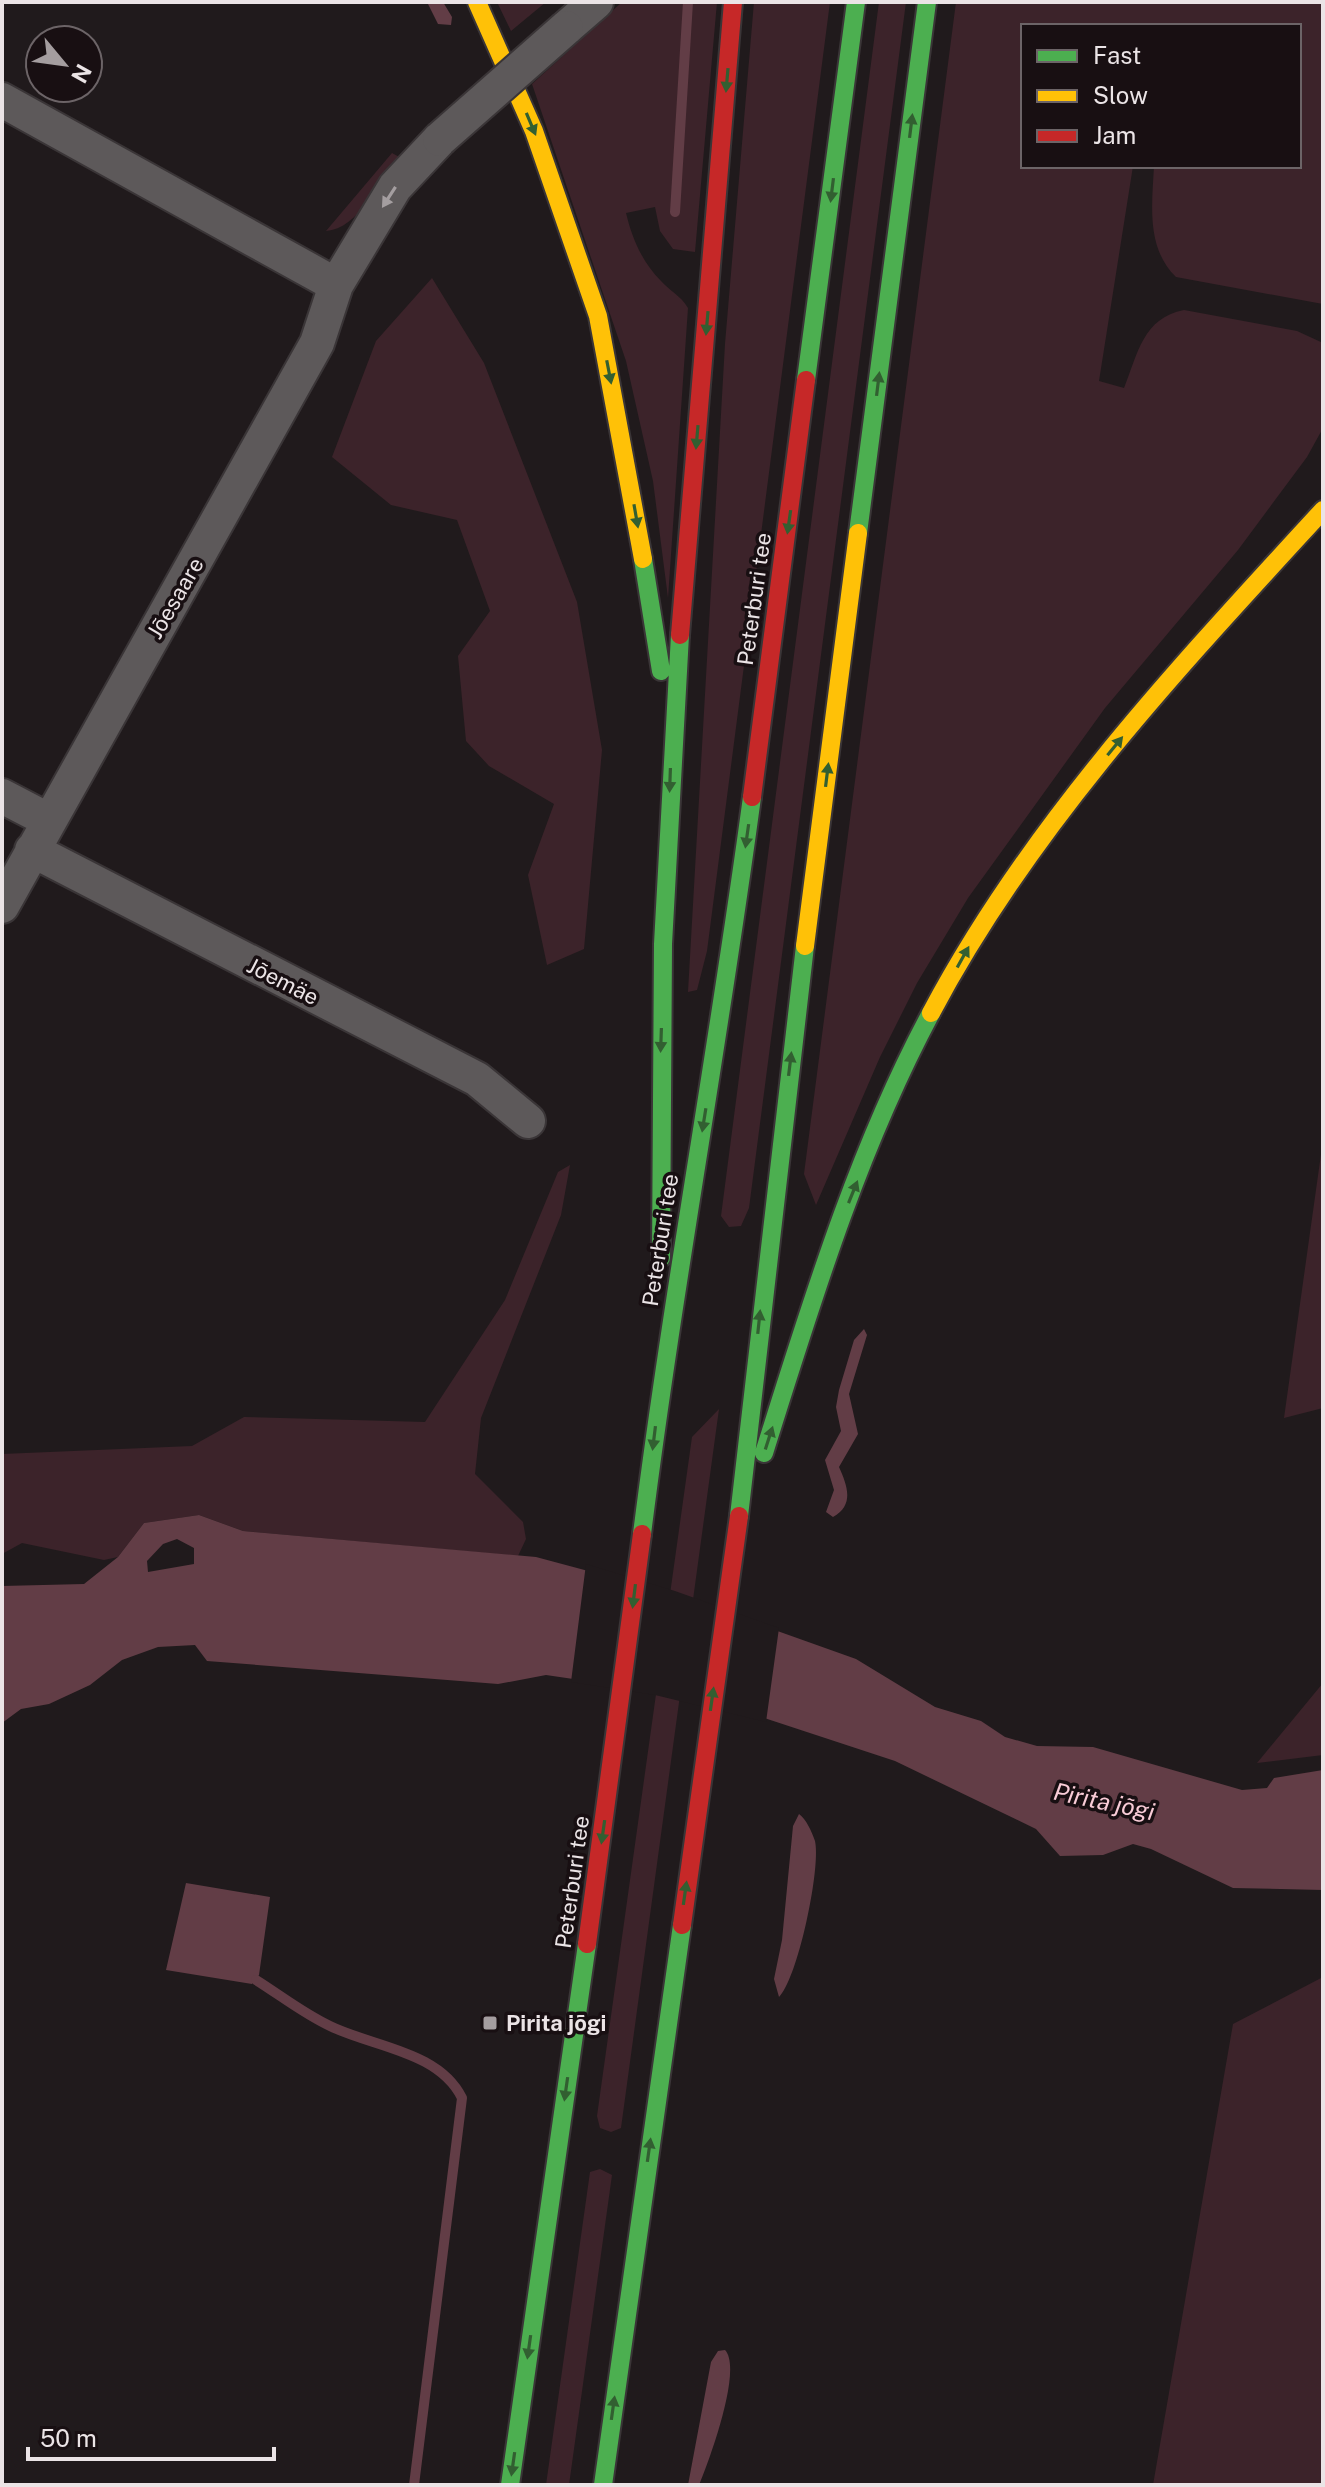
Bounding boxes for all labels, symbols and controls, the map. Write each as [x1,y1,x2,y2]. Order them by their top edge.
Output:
north arrow [24,24,104,104]
legend [1021,24,1301,168]
text: Fast [1093,41,1141,69]
text: N [66,60,97,88]
one-way arrow [720,68,733,93]
text: Slow [1093,81,1148,109]
one-way arrow [525,113,538,136]
one-way arrow [905,113,918,138]
text: Jam [1093,121,1136,149]
one-way arrow [825,178,838,203]
one-way arrow [382,187,397,208]
one-way arrow [700,310,713,335]
one-way arrow [603,360,615,385]
one-way arrow [871,371,884,396]
one-way arrow [690,425,703,450]
one-way arrow [631,504,643,529]
one-way arrow [782,510,795,535]
street label: Peterburi tee [732,531,776,667]
street label: Jõesaare [141,553,209,643]
one-way arrow [1106,736,1122,756]
one-way arrow [821,763,834,788]
one-way arrow [664,768,677,793]
one-way arrow [740,824,753,849]
one-way arrow [956,946,970,968]
street label: Jõemäe [243,952,323,1010]
one-way arrow [654,1028,667,1053]
one-way arrow [784,1051,797,1076]
one-way arrow [697,1108,710,1133]
street label: Peterburi tee [637,1172,683,1308]
one-way arrow [846,1180,859,1204]
one-way arrow [753,1309,766,1334]
one-way arrow [763,1425,775,1449]
one-way arrow [647,1426,660,1451]
one-way arrow [627,1583,640,1608]
one-way arrow [706,1686,719,1711]
water label: Pirita jõgi [1051,1777,1157,1825]
street label: Peterburi tee [550,1814,594,1950]
one-way arrow [596,1820,609,1845]
one-way arrow [678,1880,691,1905]
place label: Pirita jõgi [506,2010,606,2036]
marker: Pirita jõgi [481,2014,499,2032]
one-way arrow [559,2077,572,2102]
one-way arrow [643,2137,656,2162]
one-way arrow [522,2335,535,2360]
one-way arrow [607,2395,620,2420]
scale bar [28,2411,274,2461]
text: 50 m [40,2424,97,2452]
one-way arrow [506,2451,519,2476]

